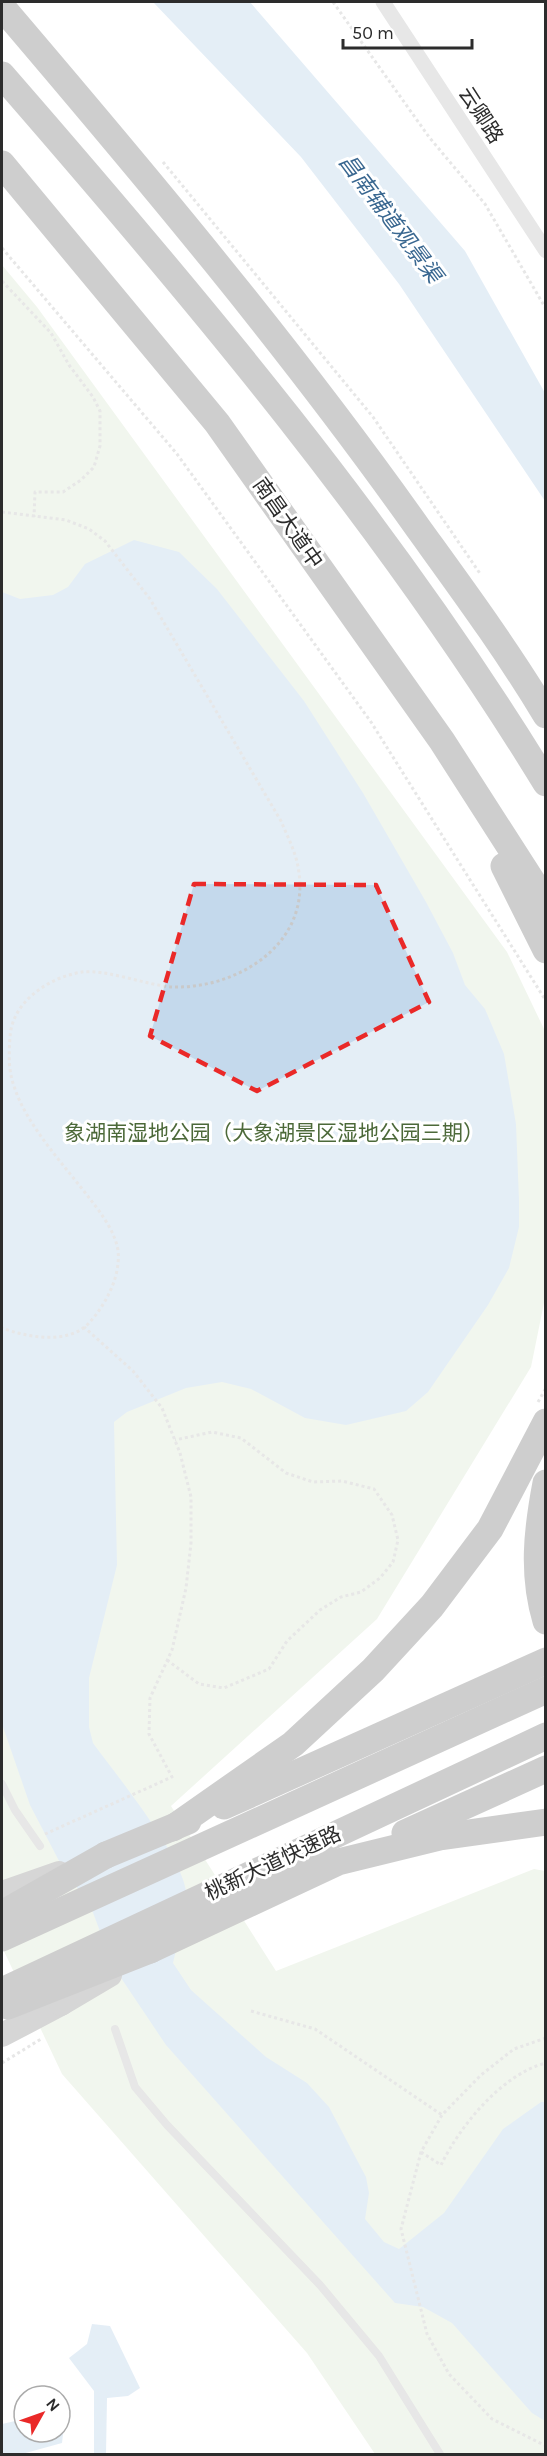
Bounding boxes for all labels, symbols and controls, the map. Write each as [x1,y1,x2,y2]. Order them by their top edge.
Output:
scale bar [343,12,472,50]
text: 50 m [352,22,394,44]
street label: 云卿路 [454,82,508,148]
water label: 昌南辅道观景渠 [333,149,449,290]
street label: 南昌大道中 [248,473,328,573]
park label: 象湖南湿地公园（大象湖景区湿地公园三期） [64,1121,484,1145]
street label: 桃新大道快速路 [201,1821,345,1905]
north arrow [12,2384,72,2444]
text: N [42,2394,64,2415]

